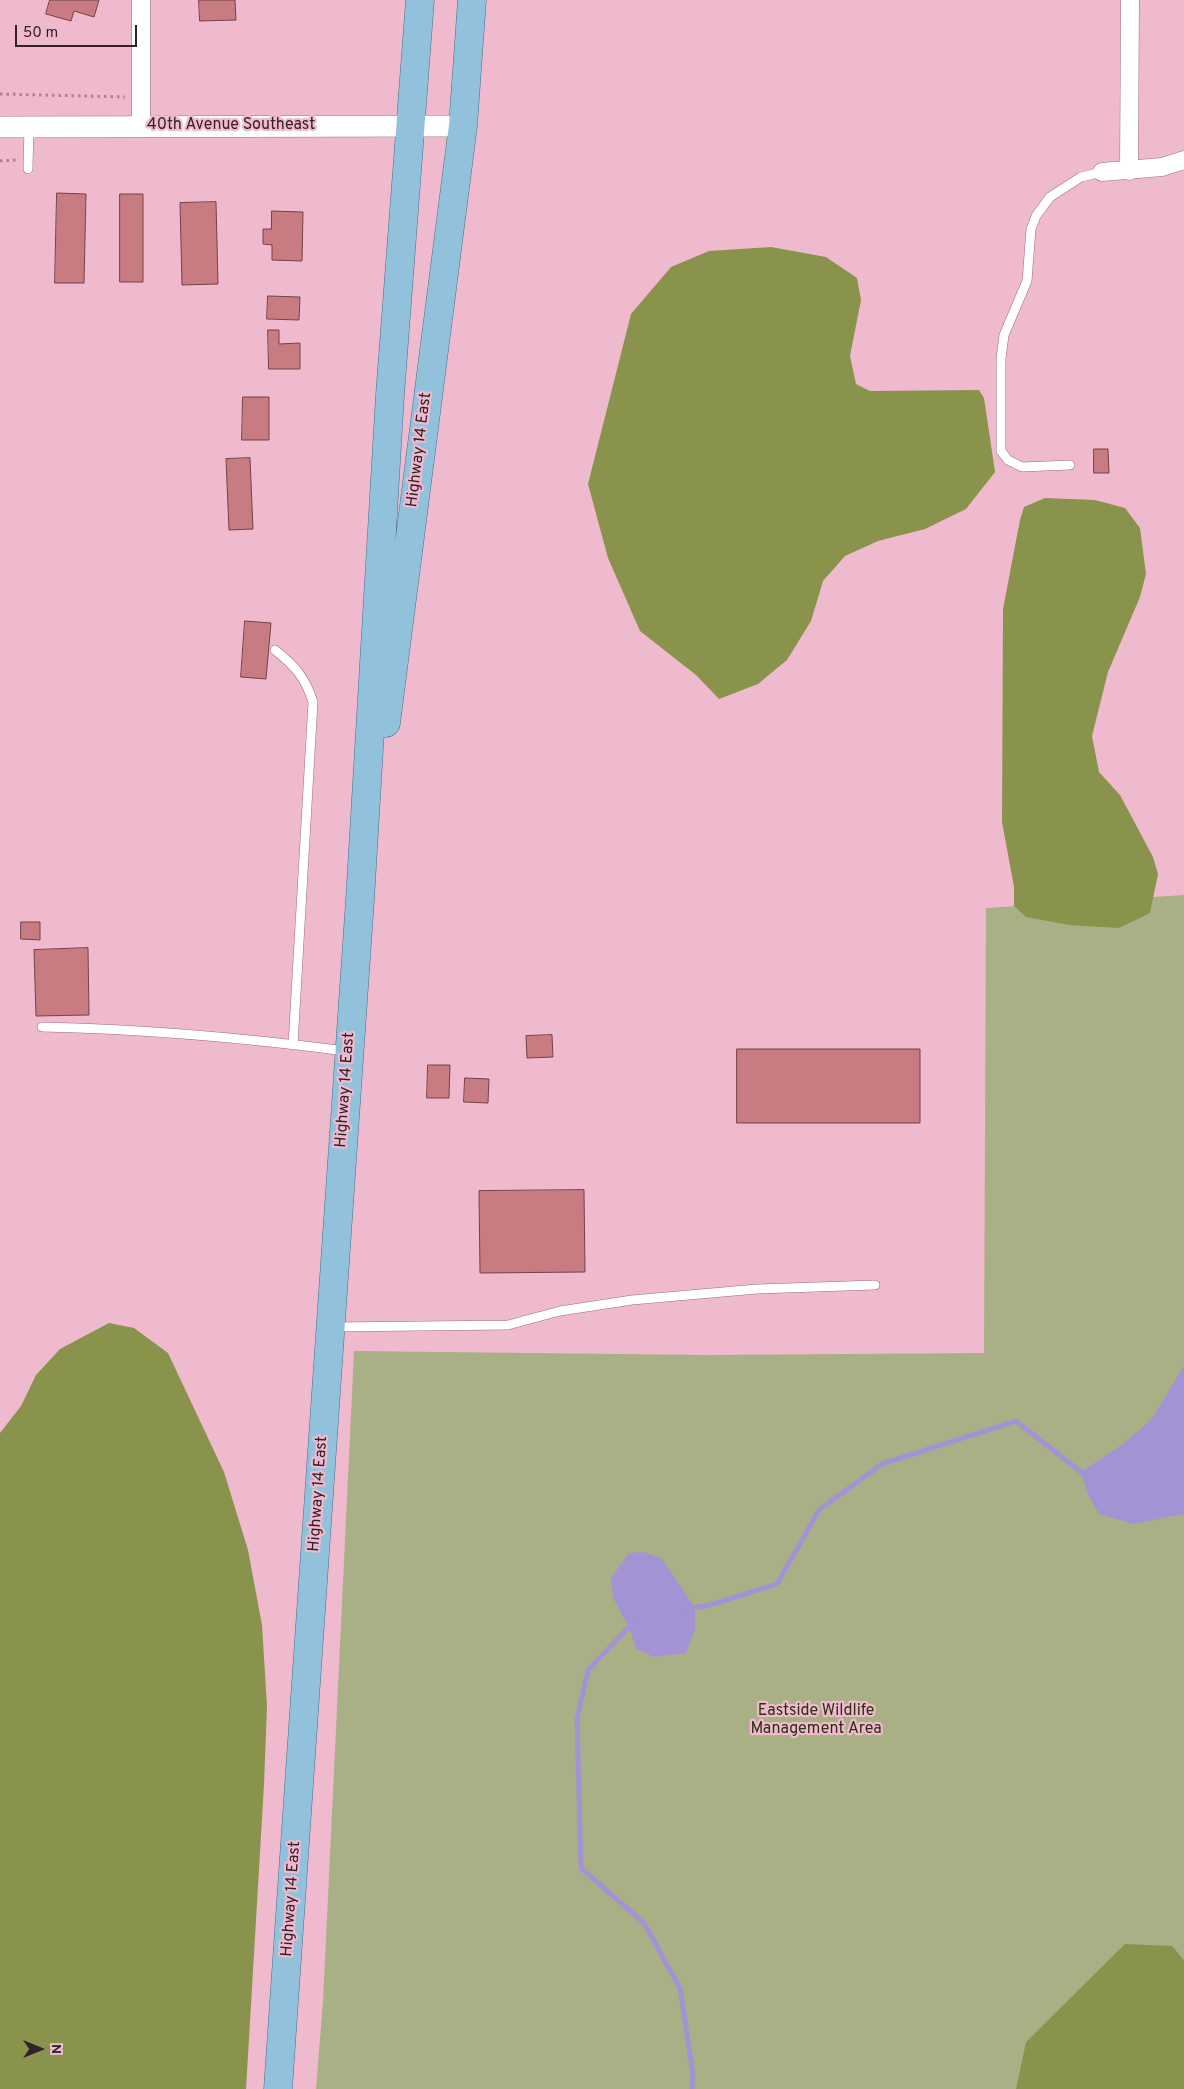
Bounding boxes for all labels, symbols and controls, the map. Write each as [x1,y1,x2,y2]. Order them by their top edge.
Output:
scale bar [18,15,140,47]
text: 50 m [23,24,58,43]
street label: 40th Avenue Southeast [147,116,315,136]
street label: Highway 14 East [403,391,437,509]
street label: Highway 14 East [332,1032,360,1148]
street label: Highway 14 East [305,1436,333,1552]
park label: Eastside Wildlife Management Area [750,1702,882,1740]
street label: Highway 14 East [278,1841,306,1957]
north arrow [15,2024,65,2074]
text: N [47,2044,64,2054]

